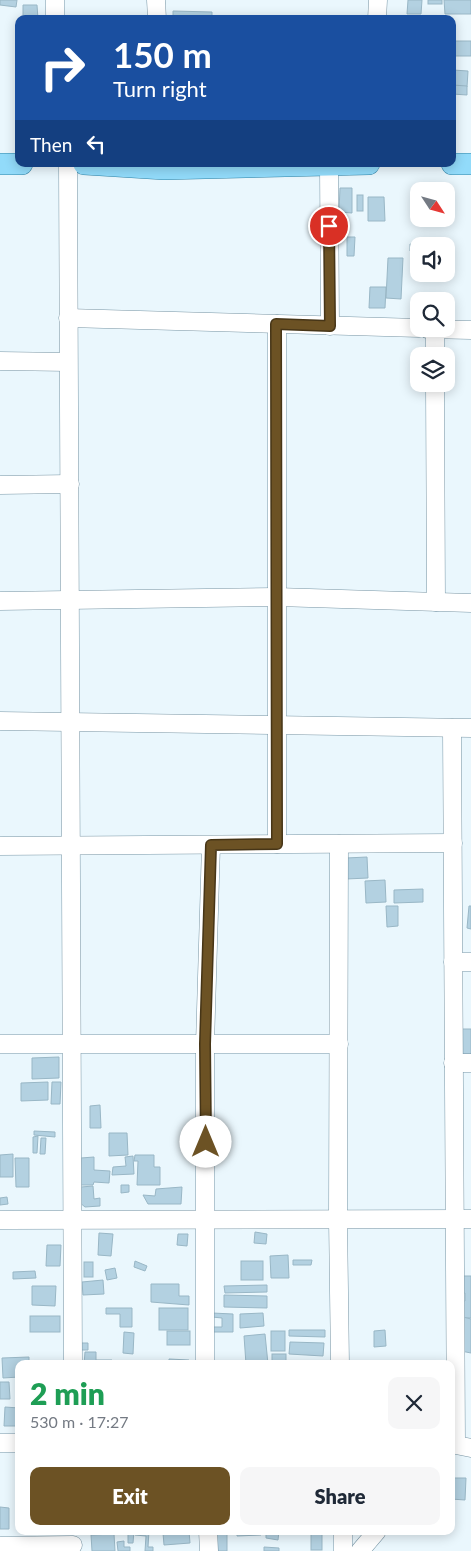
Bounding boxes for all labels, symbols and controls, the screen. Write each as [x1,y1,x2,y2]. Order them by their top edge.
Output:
text: 150 m [113,33,212,75]
icon: right [30,35,95,100]
text: Turn right [113,75,207,102]
icon: left [82,130,110,158]
text: Then [30,133,72,156]
north arrow [410,182,455,228]
map controls [410,182,455,392]
pin [308,205,350,247]
icon: arrive [315,212,343,240]
button: sound [410,237,455,282]
button: search [410,292,455,337]
button: layers [410,347,455,392]
position arrow [179,1115,231,1167]
text: 2 min [30,1375,105,1411]
button: close [388,1377,440,1429]
text: 530 m · 17:27 [30,1412,129,1431]
button: Exit [30,1467,230,1525]
button: Share [240,1467,440,1525]

